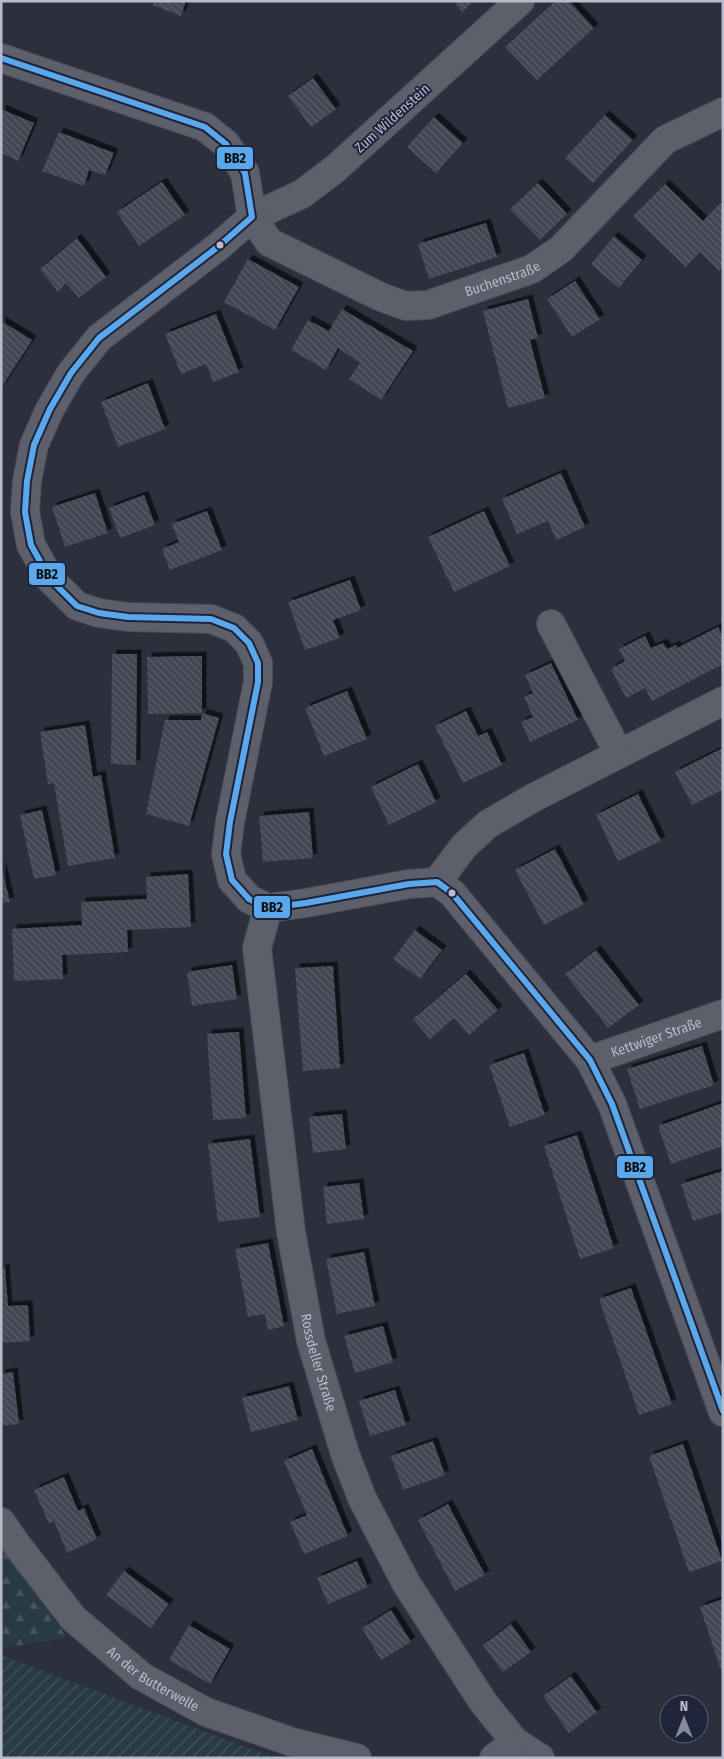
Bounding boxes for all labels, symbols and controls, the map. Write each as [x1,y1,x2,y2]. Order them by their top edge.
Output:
street label: Zum Wildenstein [351,80,433,157]
line badge: BB2 [216,146,254,170]
text: BB2 [224,150,246,167]
unlabelled marker [215,240,225,250]
street label: Buchenstraße [463,258,544,301]
line badge: BB2 [28,562,66,586]
text: BB2 [36,566,58,583]
unlabelled marker [447,888,457,898]
line badge: BB2 [253,895,291,919]
text: BB2 [261,899,283,916]
street label: Kettwiger Straße [609,1014,704,1061]
line badge: BB2 [616,1155,654,1179]
text: BB2 [624,1159,646,1176]
street label: Rossdeller Straße [297,1312,340,1414]
street label: An der Butterwelle [103,1643,202,1715]
north arrow [659,1694,709,1744]
text: N [680,1698,688,1715]

